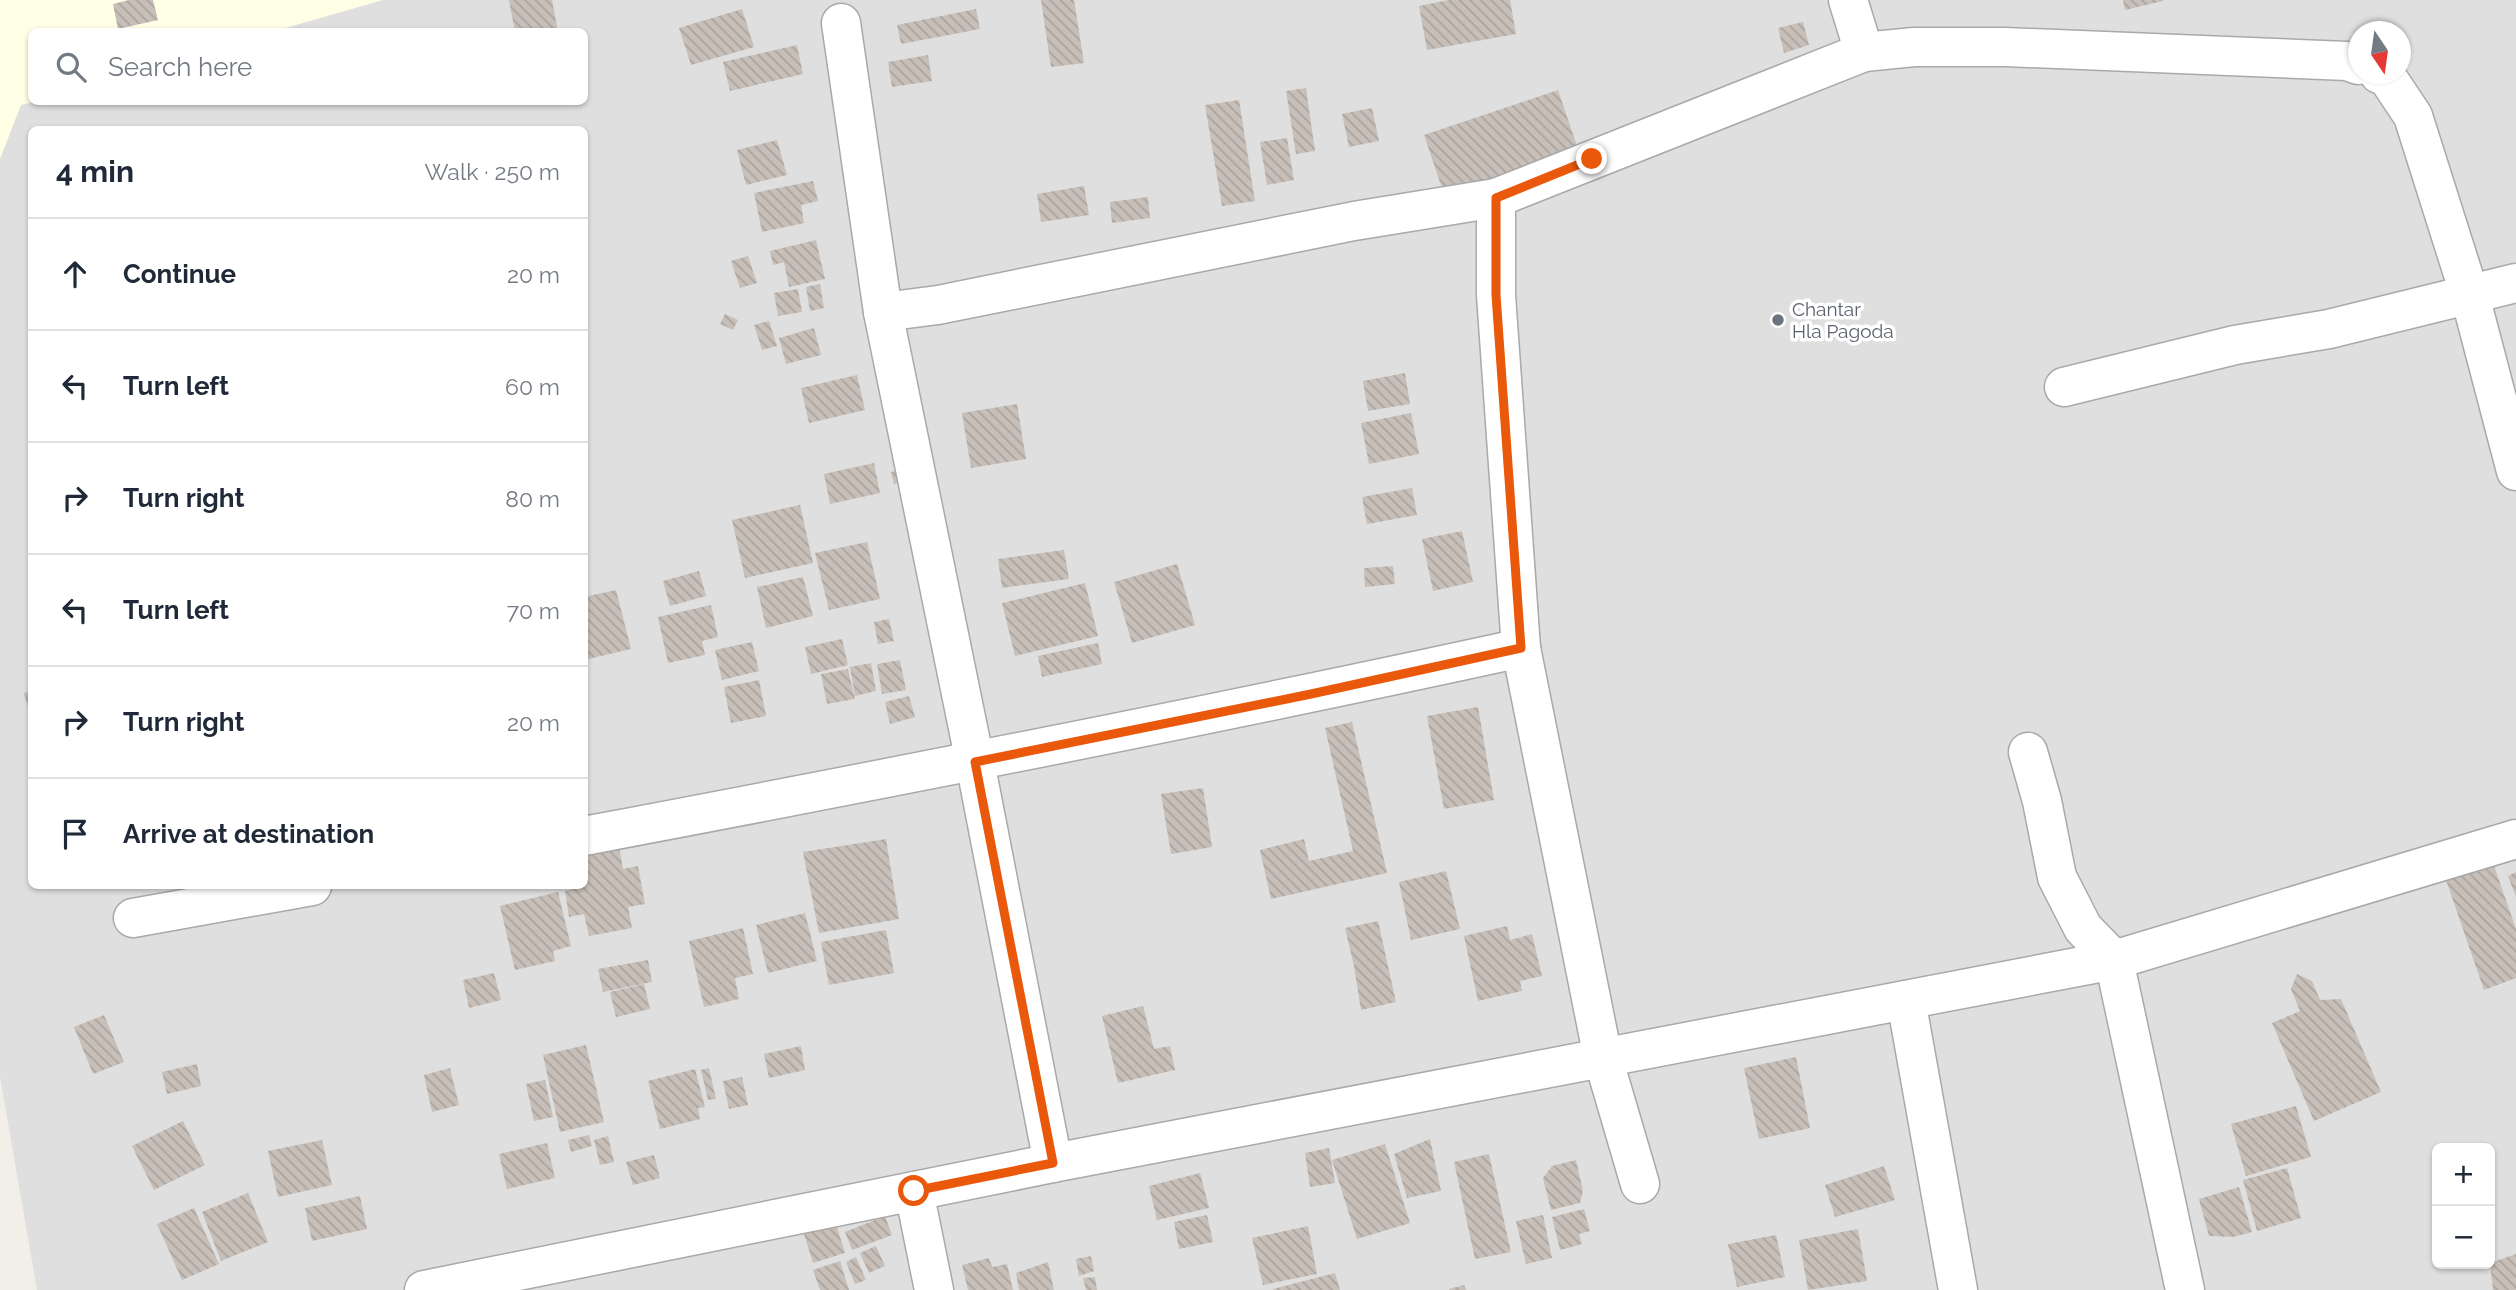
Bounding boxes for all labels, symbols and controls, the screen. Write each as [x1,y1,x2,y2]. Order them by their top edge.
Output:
north arrow [2348,21,2411,84]
search box [28,28,588,105]
icon: search [52,48,90,86]
text: Search here [108,52,252,82]
route end [1576,143,1607,174]
text: 4 min [56,154,134,189]
text: Walk · 250 m [425,158,560,185]
icon: ahead [56,255,94,293]
text: Continue [123,259,236,289]
text: 20 m [507,261,560,288]
place label: Chantar Hla Pagoda [1792,298,1894,342]
marker: Chantar Hla Pagoda [1770,312,1786,328]
icon: left [56,367,94,405]
text: Turn left [123,371,229,401]
text: 60 m [505,373,560,400]
icon: right [56,479,94,517]
text: Turn right [123,483,244,513]
text: 80 m [505,485,560,512]
icon: left [56,591,94,629]
text: Turn left [123,595,229,625]
text: 70 m [507,597,560,624]
icon: right [56,703,94,741]
text: Turn right [123,707,244,737]
text: 20 m [507,709,560,736]
icon: arrive [56,815,94,853]
text: Arrive at destination [123,819,374,849]
map controls [2432,1143,2495,1269]
button: + [2432,1143,2495,1206]
route start [898,1175,929,1206]
button: − [2432,1206,2495,1269]

